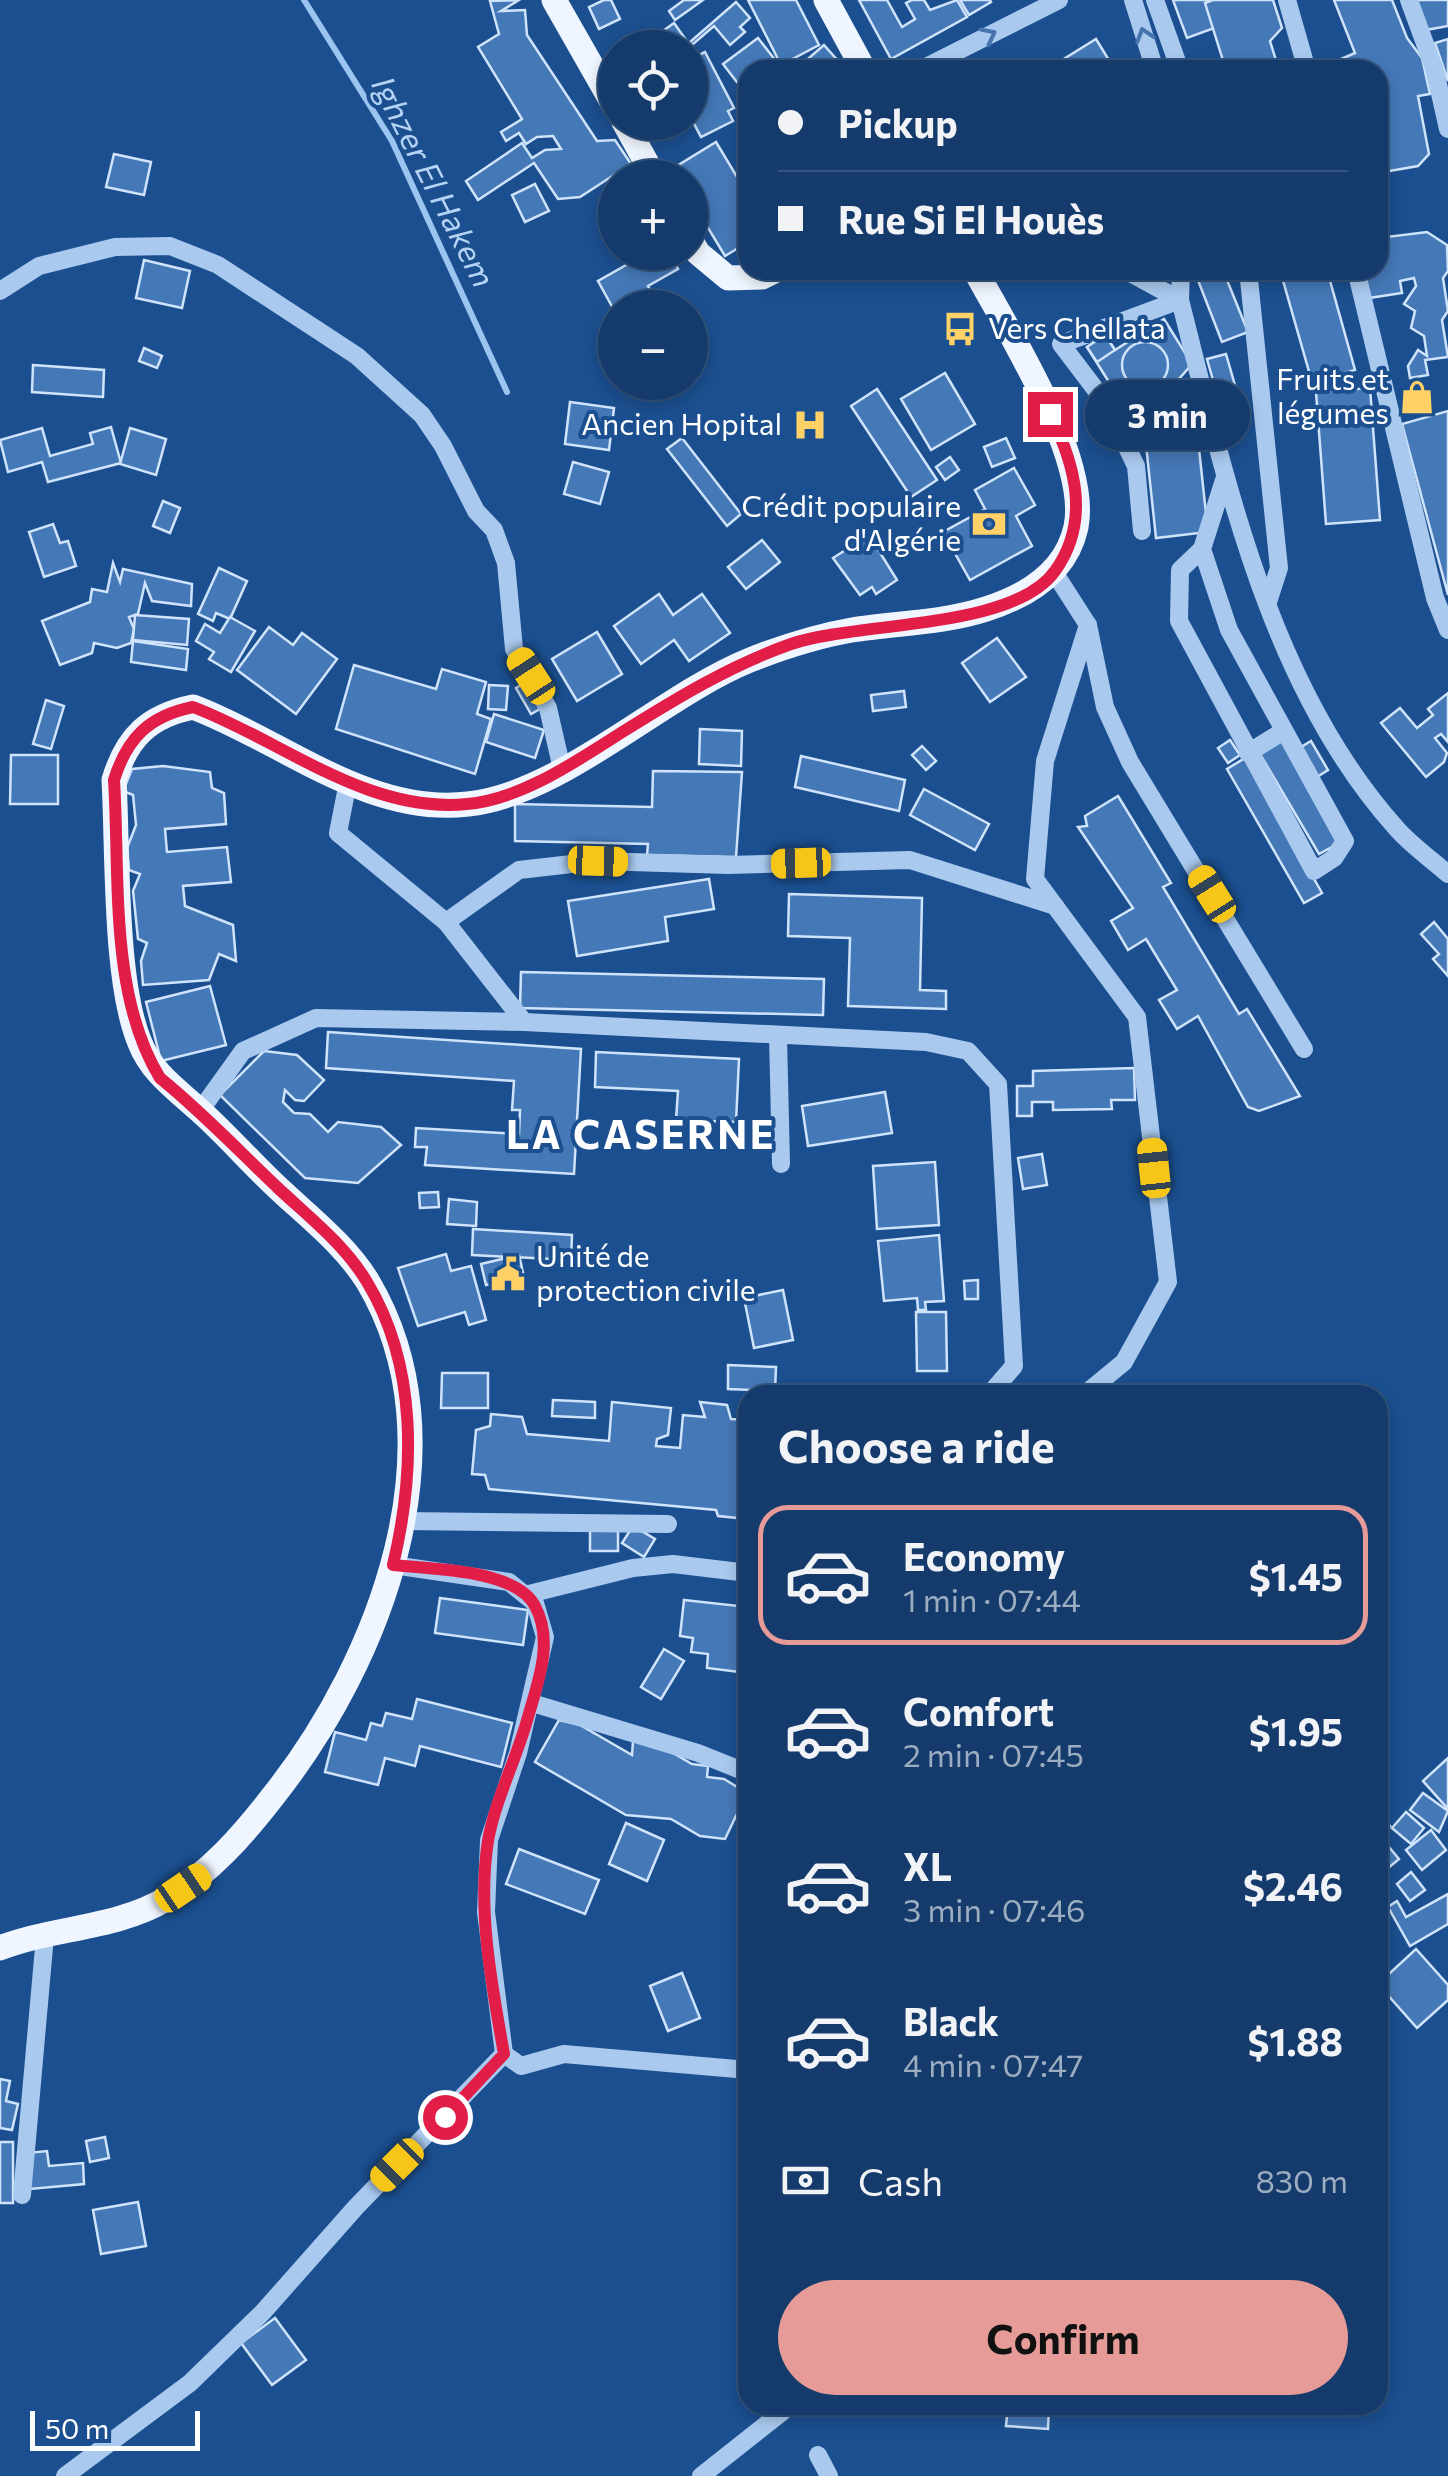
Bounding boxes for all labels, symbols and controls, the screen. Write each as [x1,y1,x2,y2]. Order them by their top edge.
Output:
one-way arrow [1136,27,1156,44]
one-way arrow [979,28,997,47]
map controls [598,30,708,400]
button: locate [598,30,708,140]
water label: Ighzer El Hakem [364,69,505,293]
text: Pickup [838,99,958,146]
button: + [598,160,708,270]
text: Rue Si El Houès [838,195,1104,242]
button: − [598,290,708,400]
place label: Vers Chellata [988,308,1166,345]
bus stop icon: Vers Chellata [941,310,979,348]
place label: Fruits et légumes [1276,359,1389,430]
shop icon: Fruits et légumes [1398,378,1436,416]
callout: 3 min [1085,379,1250,449]
route end [1028,392,1073,437]
text: 3 min [1127,395,1208,435]
place label: Ancien Hopital [581,404,782,441]
hospital icon: Ancien Hopital [791,406,829,444]
place label: Crédit populaire d'Algérie [742,486,961,557]
bank icon: Crédit populaire d'Algérie [970,505,1008,543]
car [502,643,560,709]
car [567,845,629,877]
car [770,847,832,879]
car [1183,861,1241,927]
district label: LA CASERNE [506,1108,776,1157]
car [1136,1137,1172,1199]
place label: Unité de protection civile [536,1236,756,1307]
public building icon: Unité de protection civile [489,1255,527,1293]
text: Choose a ride [778,1417,1055,1472]
icon: car [783,1530,873,1620]
text: Economy [903,1532,1065,1579]
text: $1.45 [1249,1552,1343,1599]
text: 1 min · 07:44 [903,1579,1081,1619]
icon: car [783,1685,873,1775]
text: Comfort [903,1687,1054,1734]
text: $1.95 [1249,1707,1343,1754]
text: 2 min · 07:45 [903,1734,1084,1774]
icon: car [783,1840,873,1930]
text: XL [903,1842,952,1889]
car [150,1859,216,1917]
text: $2.46 [1243,1862,1343,1909]
text: 3 min · 07:46 [903,1889,1086,1929]
icon: car [783,1995,873,2085]
text: Black [903,1997,999,2044]
text: $1.88 [1247,2017,1343,2064]
text: 4 min · 07:47 [903,2044,1083,2084]
route start [423,2095,468,2140]
car [365,2133,429,2197]
icon: cash [778,2153,833,2208]
text: Cash [858,2157,943,2204]
text: 830 m [1255,2160,1348,2200]
button: Confirm [778,2280,1348,2395]
scale bar [30,2406,200,2450]
text: 50 m [45,2411,109,2445]

